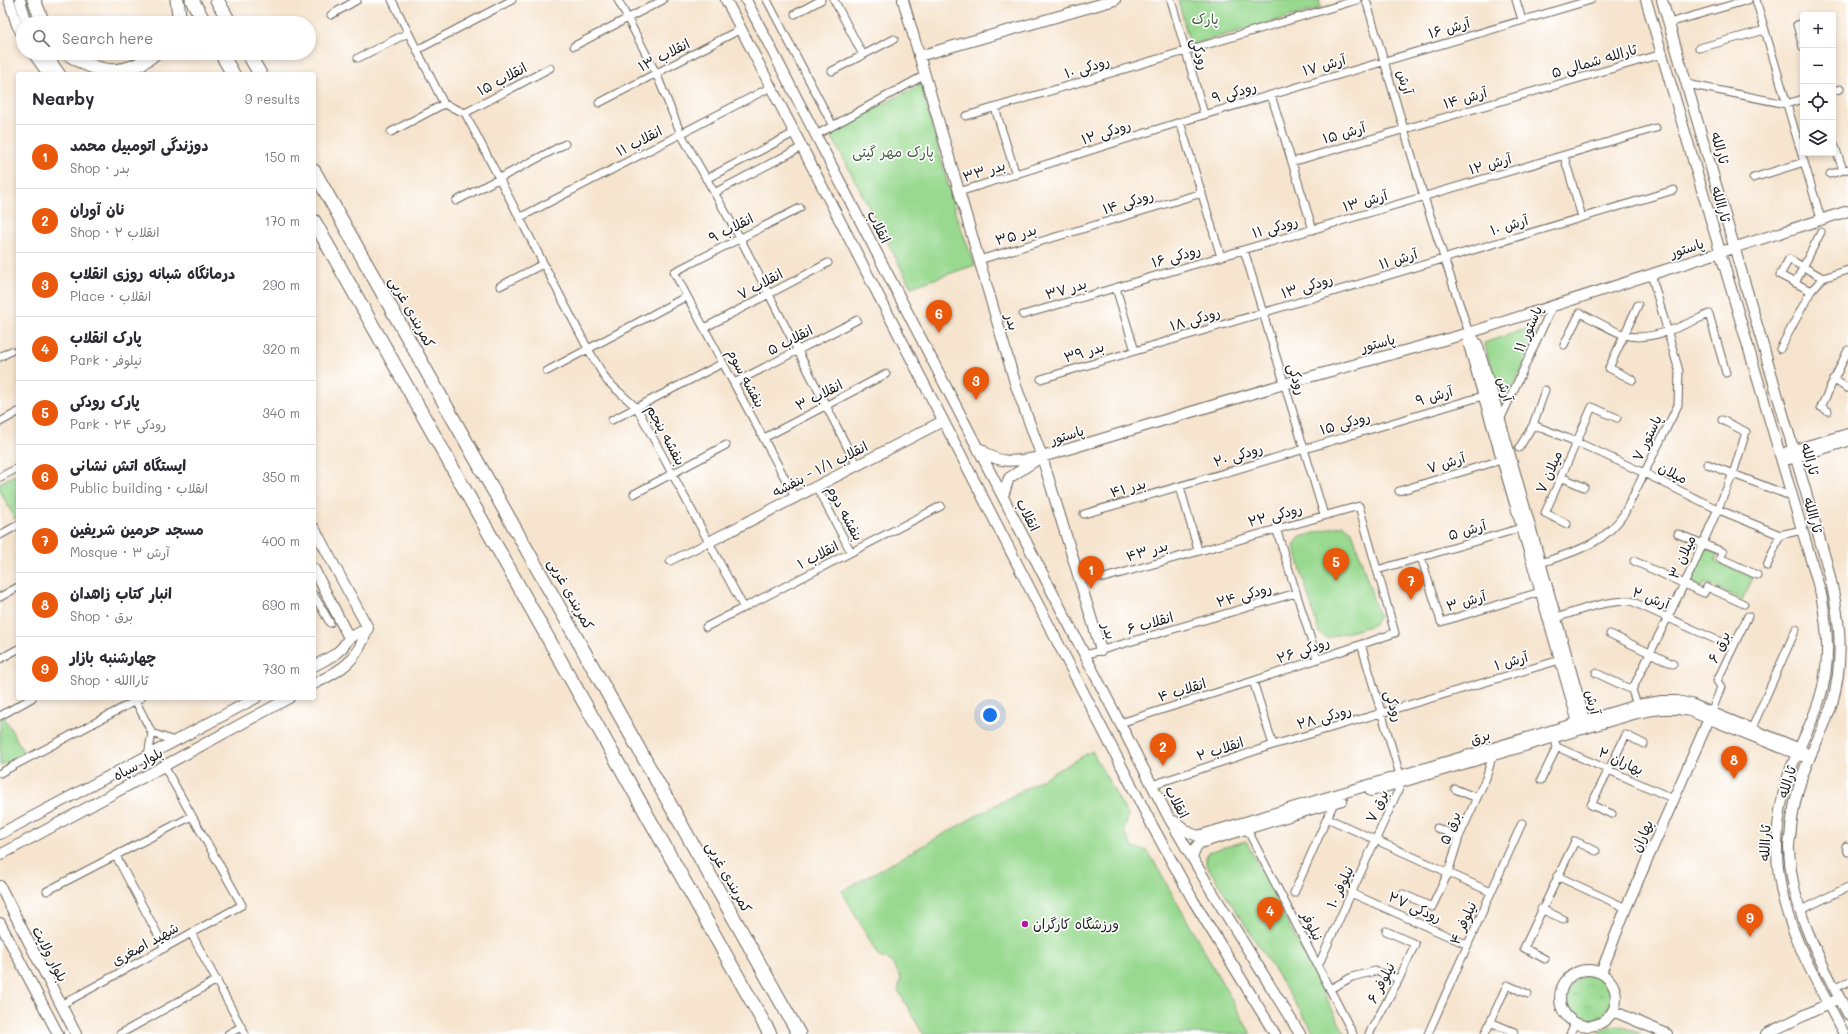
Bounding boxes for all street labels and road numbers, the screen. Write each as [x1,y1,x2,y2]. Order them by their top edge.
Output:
street label: آرش ۱۶ [1426,12,1472,43]
street label: انقلاب ۱۳ [635,33,693,76]
street label: رودکی [1187,36,1214,72]
street label: ثارالله شمالی ۵ [1549,39,1640,82]
street label: آرش ۱۷ [1300,49,1348,80]
street label: رودکی ۱۰ [1062,51,1112,82]
street label: انقلاب ۱۵ [474,58,530,100]
street label: آرش [1393,67,1418,97]
street label: رودکی ۹ [1209,76,1258,107]
street label: آرش ۱۴ [1441,82,1489,113]
street label: رودکی ۱۲ [1079,115,1133,148]
street label: آرش ۱۵ [1320,117,1368,148]
street label: انقلاب ۱۱ [613,121,665,160]
street label: ثارالله [1707,130,1734,167]
street label: آرش ۱۲ [1466,148,1514,179]
street label: بدر ۳۳ [960,155,1008,186]
street label: ثاراالله [1707,184,1736,225]
street label: رودکی ۱۴ [1100,185,1156,218]
street label: آرش ۱۳ [1340,185,1390,216]
street label: انقلاب [863,207,896,246]
street label: انقلاب ۹ [705,208,756,247]
street label: آرش ۱۰ [1488,210,1531,239]
street label: رودکی ۱۱ [1250,211,1300,242]
street label: بدر ۳۵ [993,220,1039,249]
street label: پاستور [1667,233,1707,263]
street label: رودکی ۱۶ [1149,239,1203,272]
street label: آرش ۱۱ [1376,244,1420,273]
street label: انقلاب ۷ [734,264,786,303]
street label: رودکی ۱۳ [1279,269,1335,302]
street label: کمربندی غربی [385,273,440,351]
street label: بدر ۳۷ [1043,274,1089,303]
street label: رودکی ۱۸ [1167,302,1222,335]
street label: پاستور ۱۱ [1509,302,1547,356]
street label: بدر [1001,310,1024,332]
street label: انقلاب ۵ [764,320,816,359]
street label: پاستور [1358,329,1397,357]
street label: بدر ۳۹ [1061,336,1106,367]
street label: بنفشه سوم [720,345,770,412]
street label: رودکی [1284,361,1311,397]
street label: آرش [1493,374,1518,404]
street label: انقلاب ۳ [792,375,846,414]
street label: آرش ۹ [1413,381,1455,410]
street label: بنفشه پنجم [641,401,690,469]
street label: رودکی ۱۵ [1317,406,1372,439]
street label: پاستور ۷ [1627,412,1667,464]
street label: پاستور [1047,420,1086,450]
street label: انقلاب ۱/۱ - بنفشه [769,436,871,501]
street label: رودکی ۲۰ [1211,438,1265,471]
street label: ثارالله [1797,441,1824,478]
street label: آرش ۷ [1424,448,1468,477]
street label: میلان ۷ [1531,448,1566,496]
street label: میلان [1655,457,1691,488]
street label: بدر ۴۱ [1108,473,1148,502]
street label: بنفشه دوم [821,482,868,545]
street label: انقلاب [1012,495,1045,534]
street label: ثاراالله [1799,495,1828,536]
street label: رودکی ۲۲ [1246,498,1304,531]
street label: آرش ۵ [1446,515,1489,544]
street label: میلان ۳ [1663,532,1700,582]
street label: بدر ۴۳ [1124,535,1170,566]
street label: انقلاب ۱ [794,536,842,573]
street label: کمربندی غربی [544,555,599,633]
street label: رودکی ۲۴ [1214,578,1274,611]
street label: آرش ۲ [1630,582,1673,613]
street label: آرش ۳ [1444,586,1488,615]
street label: انقلاب ۶ [1124,607,1175,638]
street label: بدر [1098,619,1121,642]
street label: برق ۶ [1703,628,1734,666]
street label: رودکی ۲۶ [1274,632,1332,667]
street label: آرش ۱ [1492,647,1530,674]
street label: انقلاب ۴ [1155,673,1208,706]
street label: رودکی [1381,688,1408,724]
street label: آرش [1581,688,1606,717]
street label: رودکی ۲۸ [1294,700,1353,733]
street label: برق [1467,725,1492,749]
street label: انقلاب ۲ [1194,732,1246,765]
street label: بلوار سپاه [109,742,167,786]
street label: بهاران ۲ [1596,742,1647,779]
street label: ثارالله [1773,763,1801,800]
street label: انقلاب [1161,782,1194,821]
street label: برق ۷ [1361,786,1392,825]
street label: برق ۵ [1434,808,1465,847]
street label: بهاران [1626,816,1657,855]
street label: ثاراالله [1754,824,1775,861]
street label: کمربندی غربی [702,838,757,916]
street label: نیلوفر ۱۰ [1322,863,1358,911]
street label: رودکی ۲۷ [1386,886,1445,927]
street label: نیلوفر ۴ [1445,898,1481,948]
street label: نیلوفر [1296,907,1328,944]
street label: شهید اصغری [108,917,182,970]
street label: بلوار ولایت [28,923,73,985]
street label: نیلوفر ۶ [1362,959,1400,1007]

